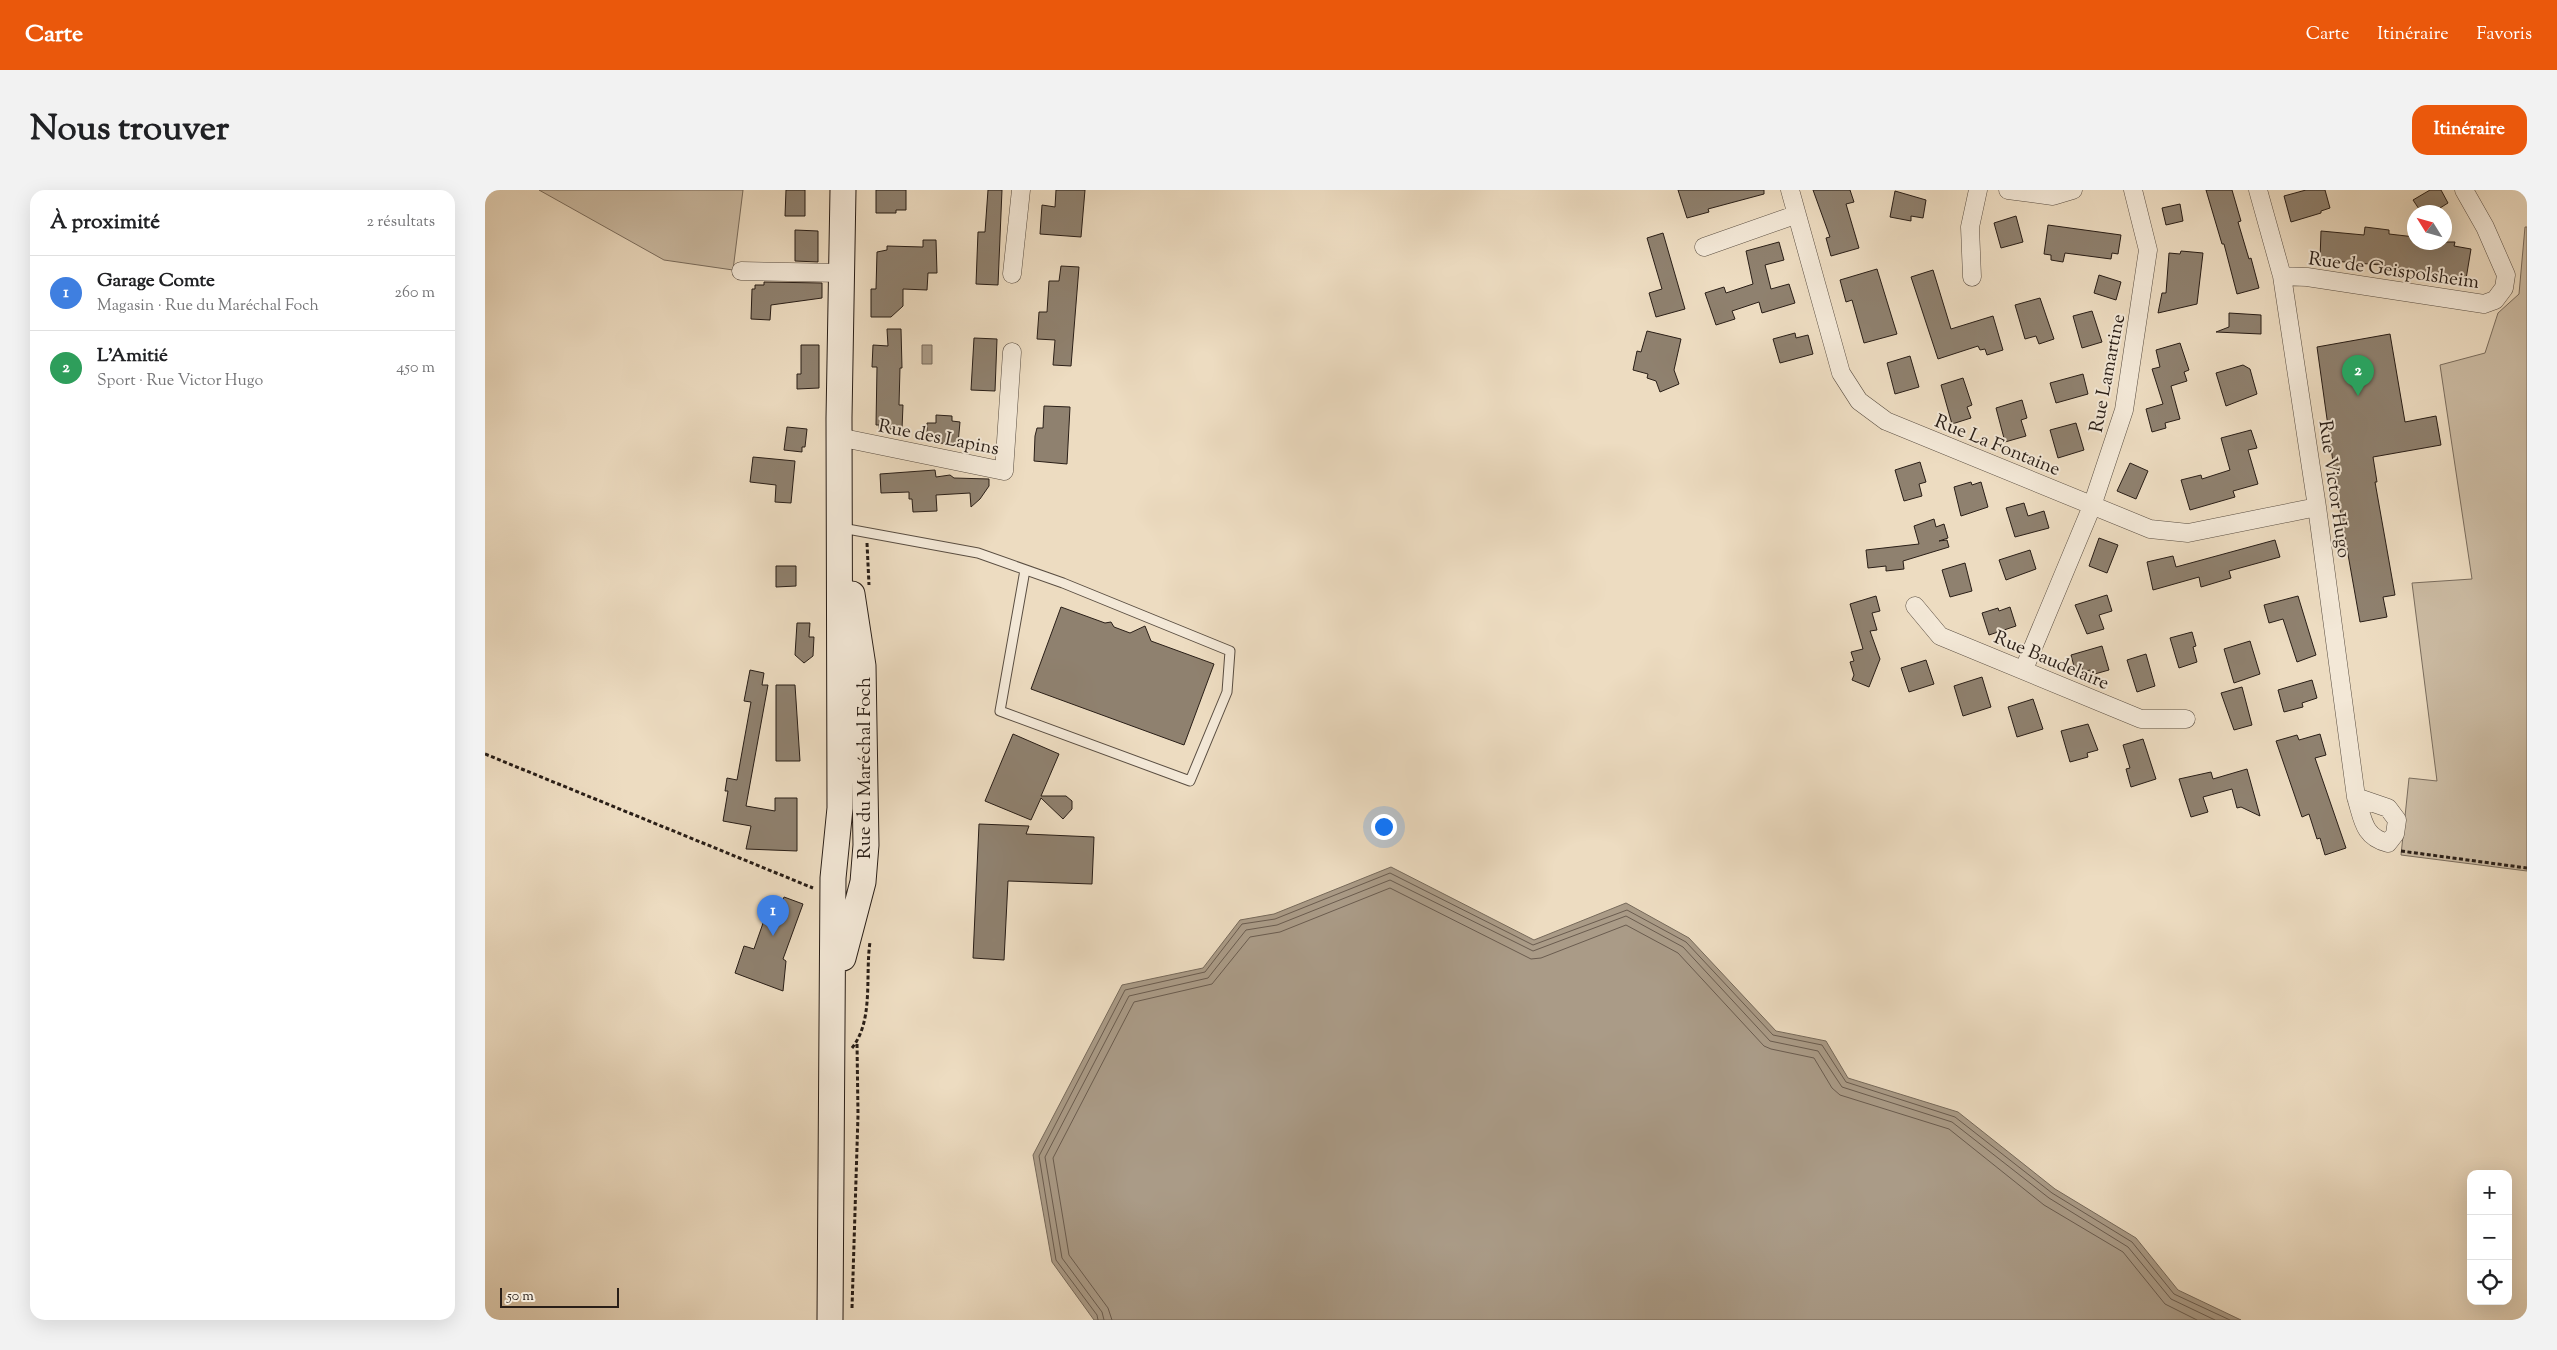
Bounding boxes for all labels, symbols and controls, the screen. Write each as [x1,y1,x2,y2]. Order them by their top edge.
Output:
text: Carte [25,18,83,52]
text: Carte [2306,22,2349,48]
text: Itinéraire [2377,22,2449,48]
text: Favoris [2477,22,2532,48]
text: Nous trouver [30,105,229,156]
button: Itinéraire [2412,105,2527,155]
north arrow [2407,205,2452,250]
text: À proximité [50,208,160,238]
text: 2 résultats [366,211,435,234]
street label: Rue de Geispolsheim [2307,246,2481,297]
text: Garage Comte [97,268,215,295]
text: 1 [63,282,69,305]
text: 260 m [394,282,435,305]
text: Magasin · Rue du Maréchal Foch [97,295,319,318]
street label: Rue Lamartine [2084,312,2133,435]
text: L'Amitié [97,343,168,370]
pin: 2 [2342,355,2374,396]
text: 2 [62,357,70,380]
text: 450 m [396,357,435,380]
text: Sport · Rue Victor Hugo [97,370,263,393]
street label: Rue La Fontaine [1930,409,2064,484]
street label: Rue des Lapins [876,414,1001,463]
street label: Rue Victor Hugo [2311,419,2357,560]
street label: Rue Baudelaire [1989,625,2113,698]
street label: Rue du Maréchal Foch [852,677,879,859]
your location [1371,814,1397,840]
pin: 1 [757,895,789,936]
map controls [2467,1170,2512,1305]
button: + [2467,1170,2512,1215]
button: − [2467,1215,2512,1260]
button: locate [2467,1260,2512,1305]
scale bar [500,1285,619,1308]
text: 50 m [507,1287,534,1307]

